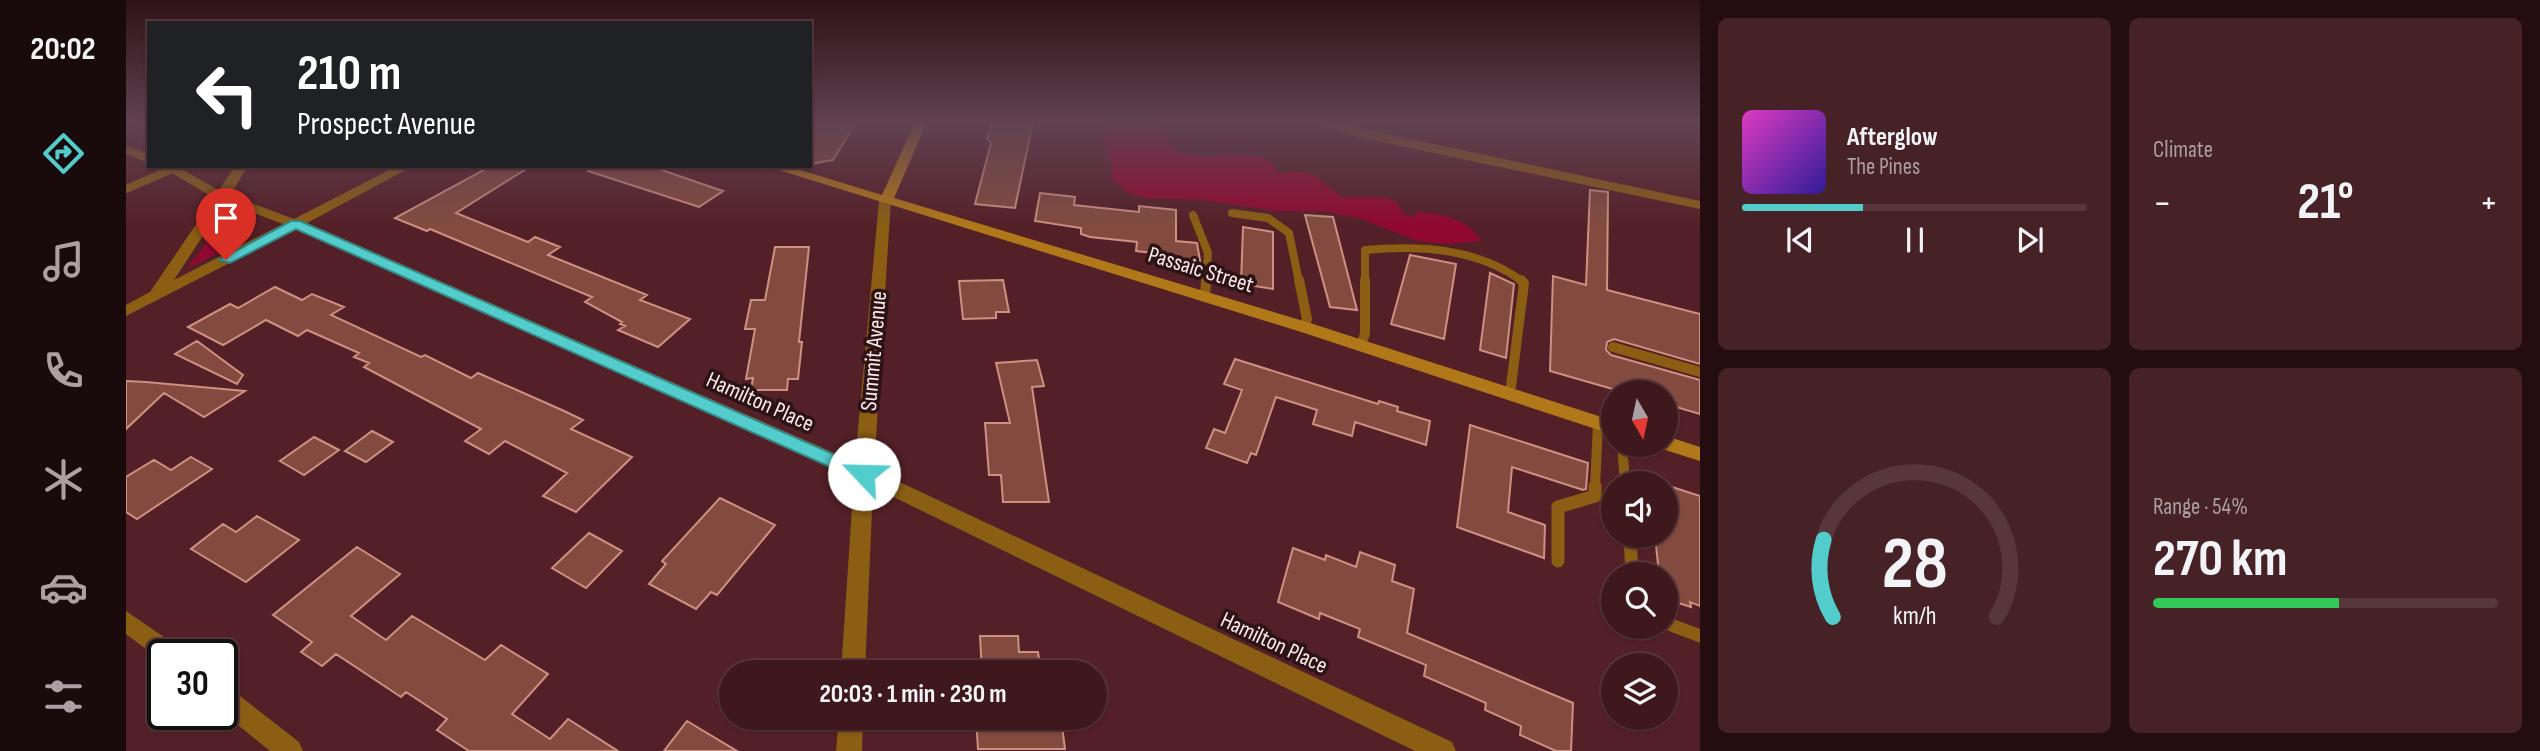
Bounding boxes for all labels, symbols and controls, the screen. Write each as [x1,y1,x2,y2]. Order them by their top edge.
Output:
text: 20:02 [30,30,96,69]
text: 210 m [297,45,401,104]
icon: left [182,49,273,140]
text: Prospect Avenue [297,105,476,144]
text: Afterglow [1847,122,1938,153]
icon: directions [39,129,88,178]
text: Climate [2153,136,2213,164]
text: The Pines [1847,153,1920,181]
text: 21° [2297,171,2354,234]
text: − [2153,181,2172,226]
text: + [2479,181,2498,226]
pin [196,188,256,260]
icon: arrive [207,199,245,237]
icon: previous [1781,221,1819,259]
icon: pause [1896,221,1934,259]
icon: next [2011,221,2049,259]
icon: music [39,237,88,286]
street label: Passaic Street [1145,241,1257,299]
street label: Summit Avenue [855,290,893,412]
icon: phone [39,346,88,395]
street label: Hamilton Place [702,366,818,438]
north arrow [1601,380,1678,457]
map controls [1601,380,1678,730]
position arrow [827,437,901,511]
icon: climate [39,455,88,504]
button: sound [1601,471,1678,548]
text: Range · 54% [2153,493,2248,521]
text: 28 [1881,521,1948,609]
text: 270 km [2153,528,2288,591]
button: search [1601,562,1678,639]
icon: car [39,563,88,612]
text: km/h [1893,600,1936,631]
street label: Hamilton Place [1216,606,1332,680]
speed limit sign: 30 [147,639,238,730]
button: layers [1601,653,1678,730]
icon: filters [39,672,88,721]
text: 20:03 · 1 min · 230 m [819,679,1007,710]

